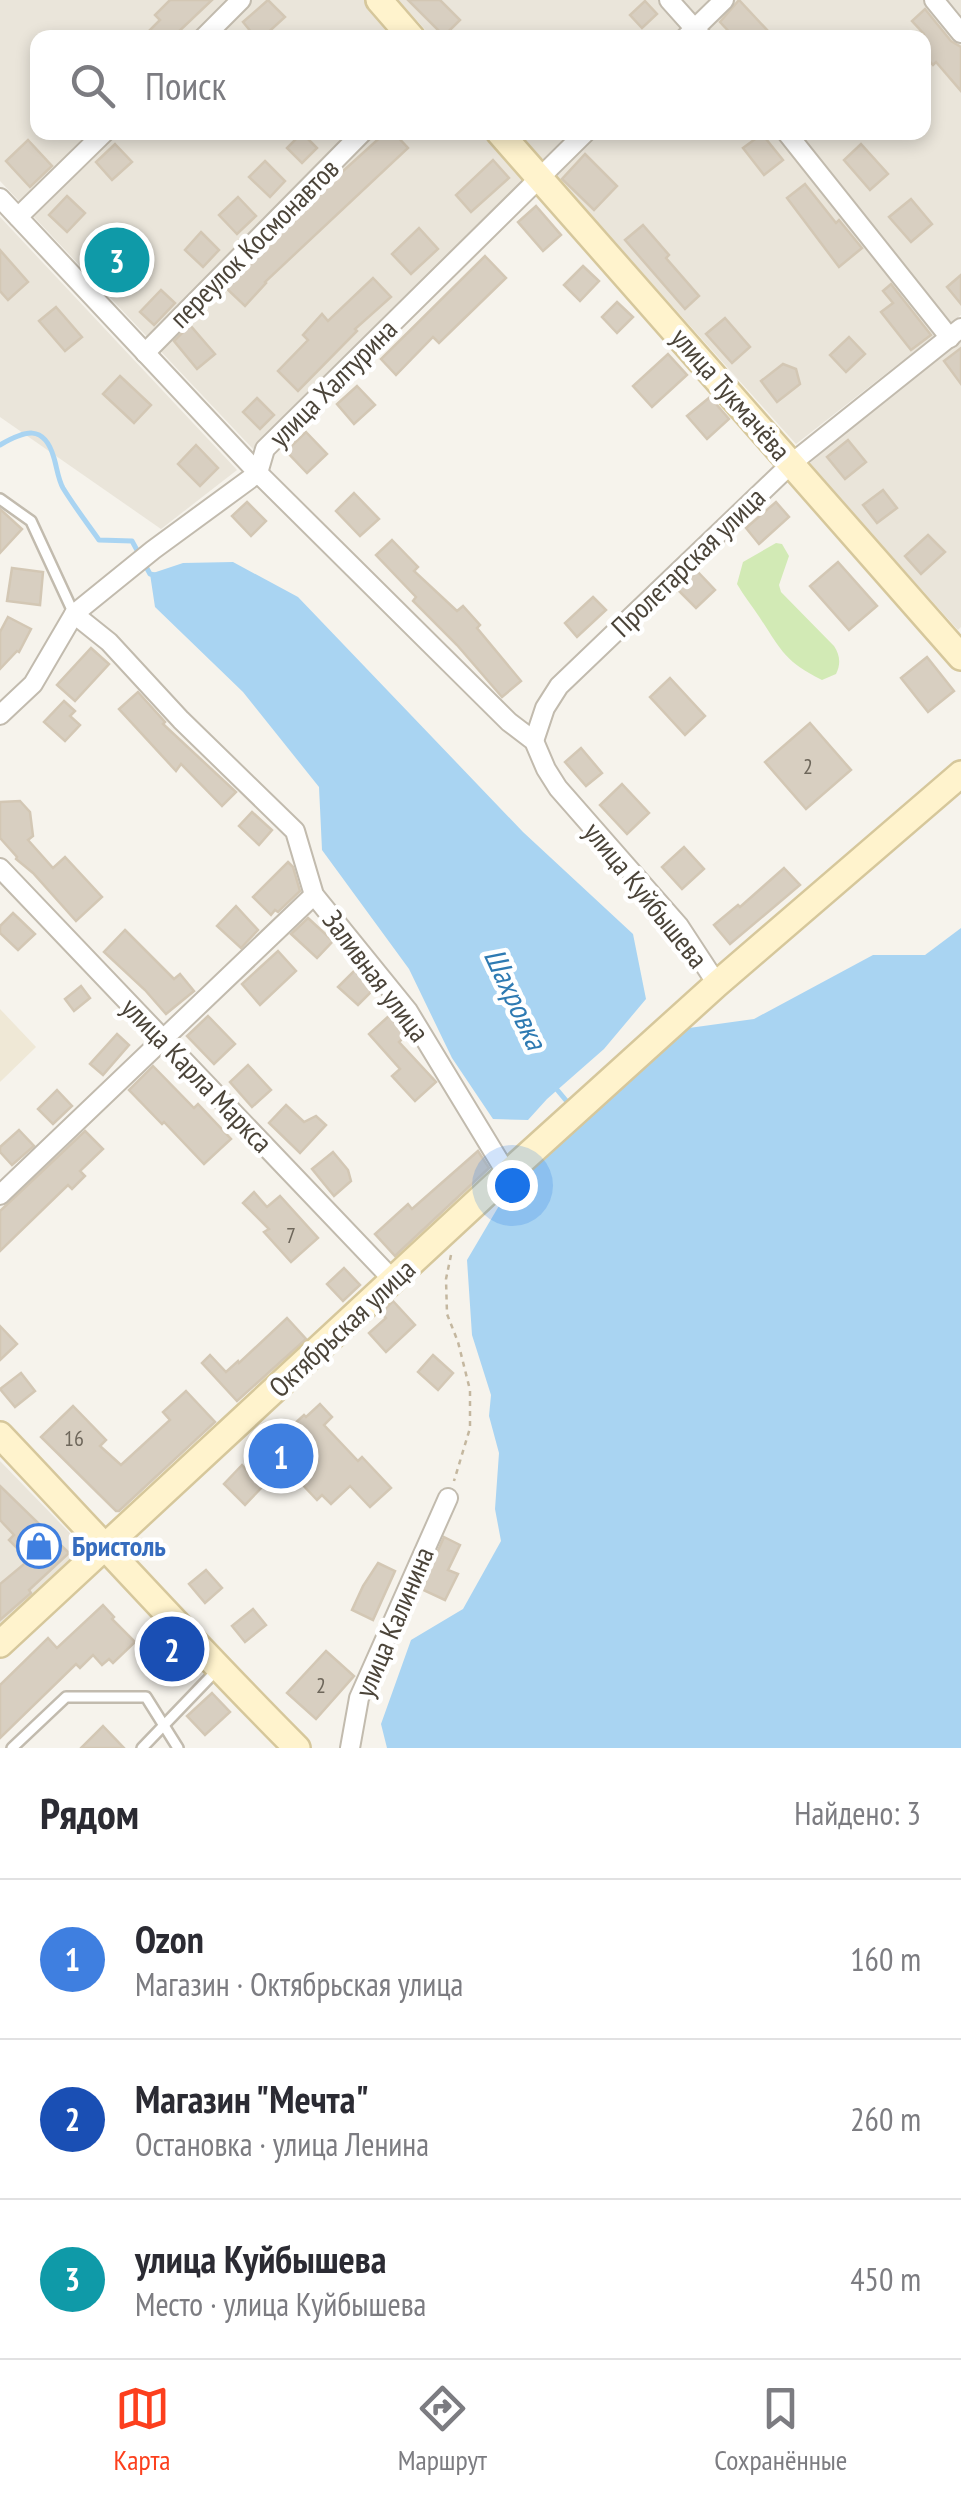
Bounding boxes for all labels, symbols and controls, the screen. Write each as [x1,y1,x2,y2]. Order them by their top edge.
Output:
search box [30,30,931,140]
icon: search [65,58,120,113]
text: Поиск [145,61,226,110]
street label: переулок Космонавтов [161,150,346,335]
pin: 3 [84,222,150,298]
street label: улица Халтурина [261,311,405,455]
street label: улица Тукмачёва [663,319,799,468]
street label: Пролетарская улица [603,479,773,645]
house number: 2 [803,752,813,780]
street label: улица Куйбышева [576,814,717,975]
street label: Заливная улица [315,902,438,1049]
water label: Шахровка [476,942,557,1057]
street label: улица Карла Маркса [114,989,281,1160]
your location [487,1160,538,1211]
house number: 7 [286,1221,296,1249]
street label: Октябрьская улица [261,1250,423,1405]
pin: 1 [248,1418,314,1494]
house number: 16 [64,1424,84,1452]
shop icon: Бристоль [16,1523,62,1569]
place label: Бристоль [72,1527,166,1564]
street label: улица Калинина [345,1541,442,1703]
pin: 2 [140,1612,204,1686]
house number: 2 [316,1671,326,1699]
text: Рядом [40,1786,139,1841]
text: Найдено: 3 [794,1792,921,1834]
text: Ozon [135,1914,204,1963]
text: 1 [65,1938,80,1980]
text: 160 m [850,1938,921,1980]
text: Магазин · Октябрьская улица [135,1963,463,2005]
text: Магазин "Мечта" [135,2074,369,2123]
text: 2 [65,2098,80,2140]
text: 260 m [850,2098,921,2140]
text: Остановка · улица Ленина [135,2123,429,2165]
text: улица Куйбышева [135,2234,386,2283]
text: 3 [65,2258,80,2300]
text: 450 m [850,2258,921,2300]
text: Место · улица Куйбышева [135,2283,426,2325]
tab: Карта [114,2381,171,2478]
tab: Маршрут [398,2381,487,2478]
tab: Сохранённые [714,2381,847,2478]

